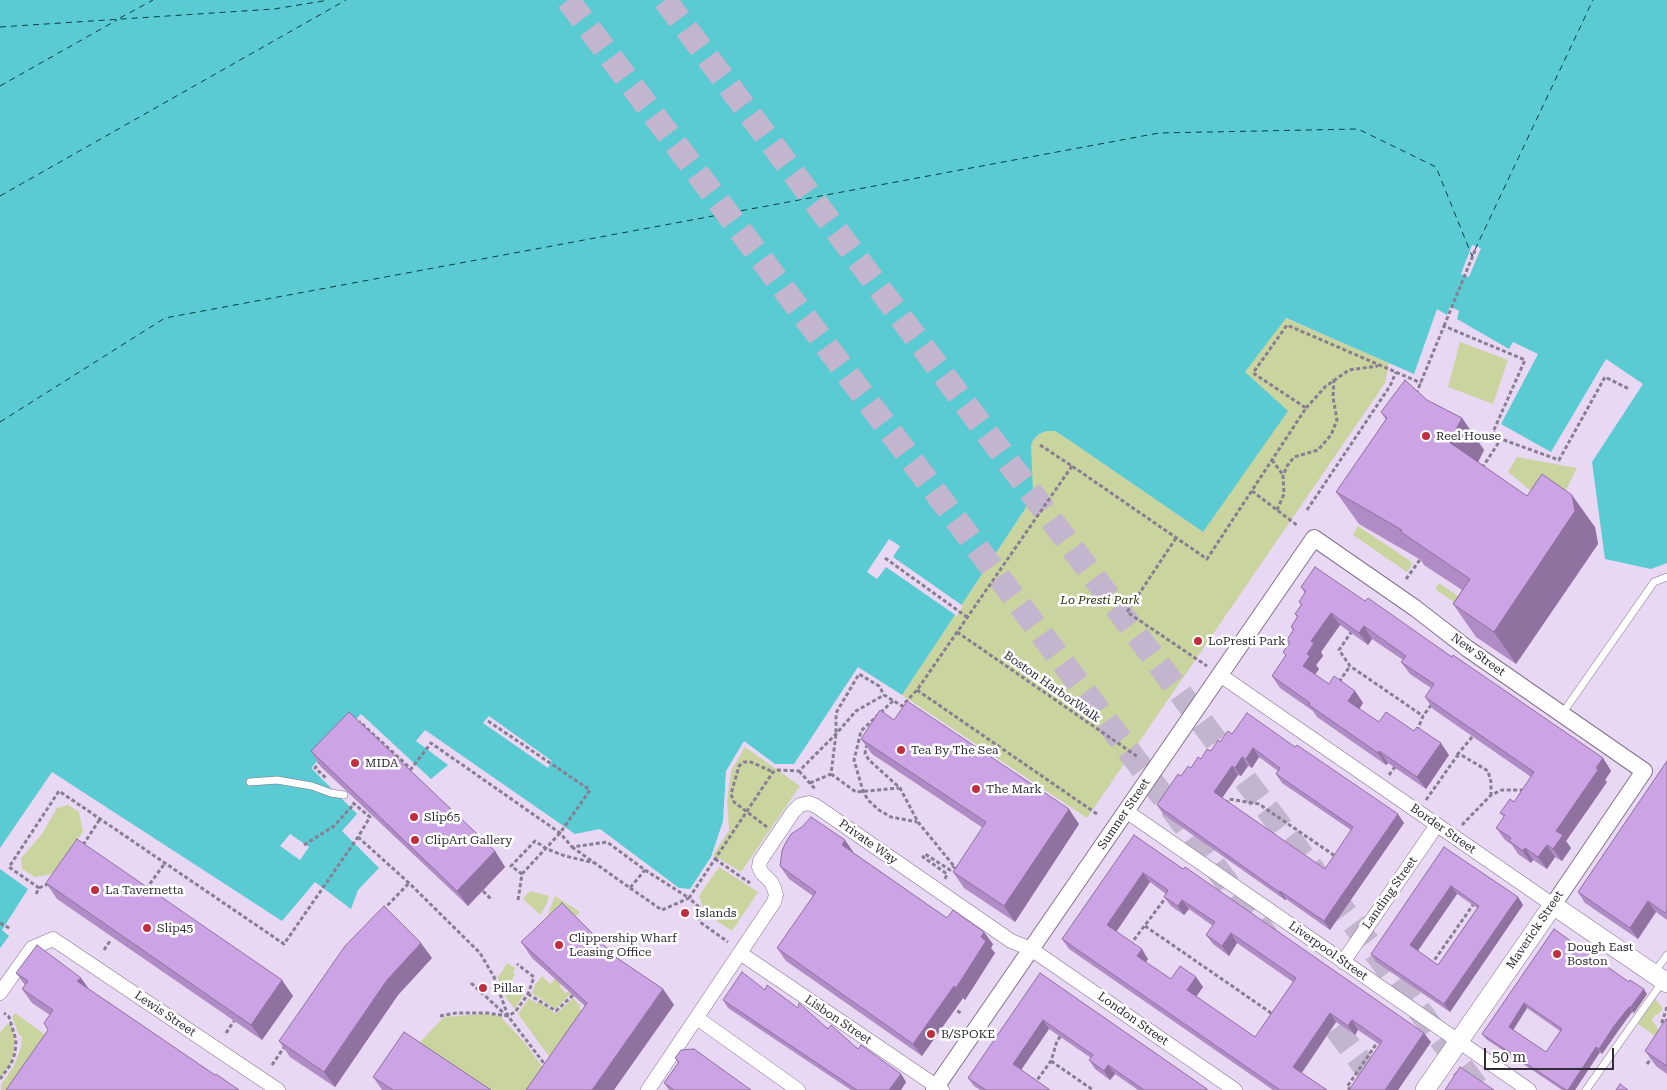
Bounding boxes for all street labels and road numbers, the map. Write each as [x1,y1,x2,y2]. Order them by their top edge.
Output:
street label: New Street [1448,631,1508,679]
street label: Boston HarborWalk [1001,648,1103,726]
street label: Sumner Street [1095,776,1153,852]
street label: Border Street [1407,801,1479,857]
street label: Private Way [836,816,900,868]
street label: Landing Street [1360,854,1420,932]
street label: Maverick Street [1503,888,1567,972]
street label: Liverpool Street [1286,918,1370,984]
street label: Lewis Street [132,988,198,1040]
street label: London Street [1095,989,1171,1049]
street label: Lisbon Street [802,992,874,1048]

